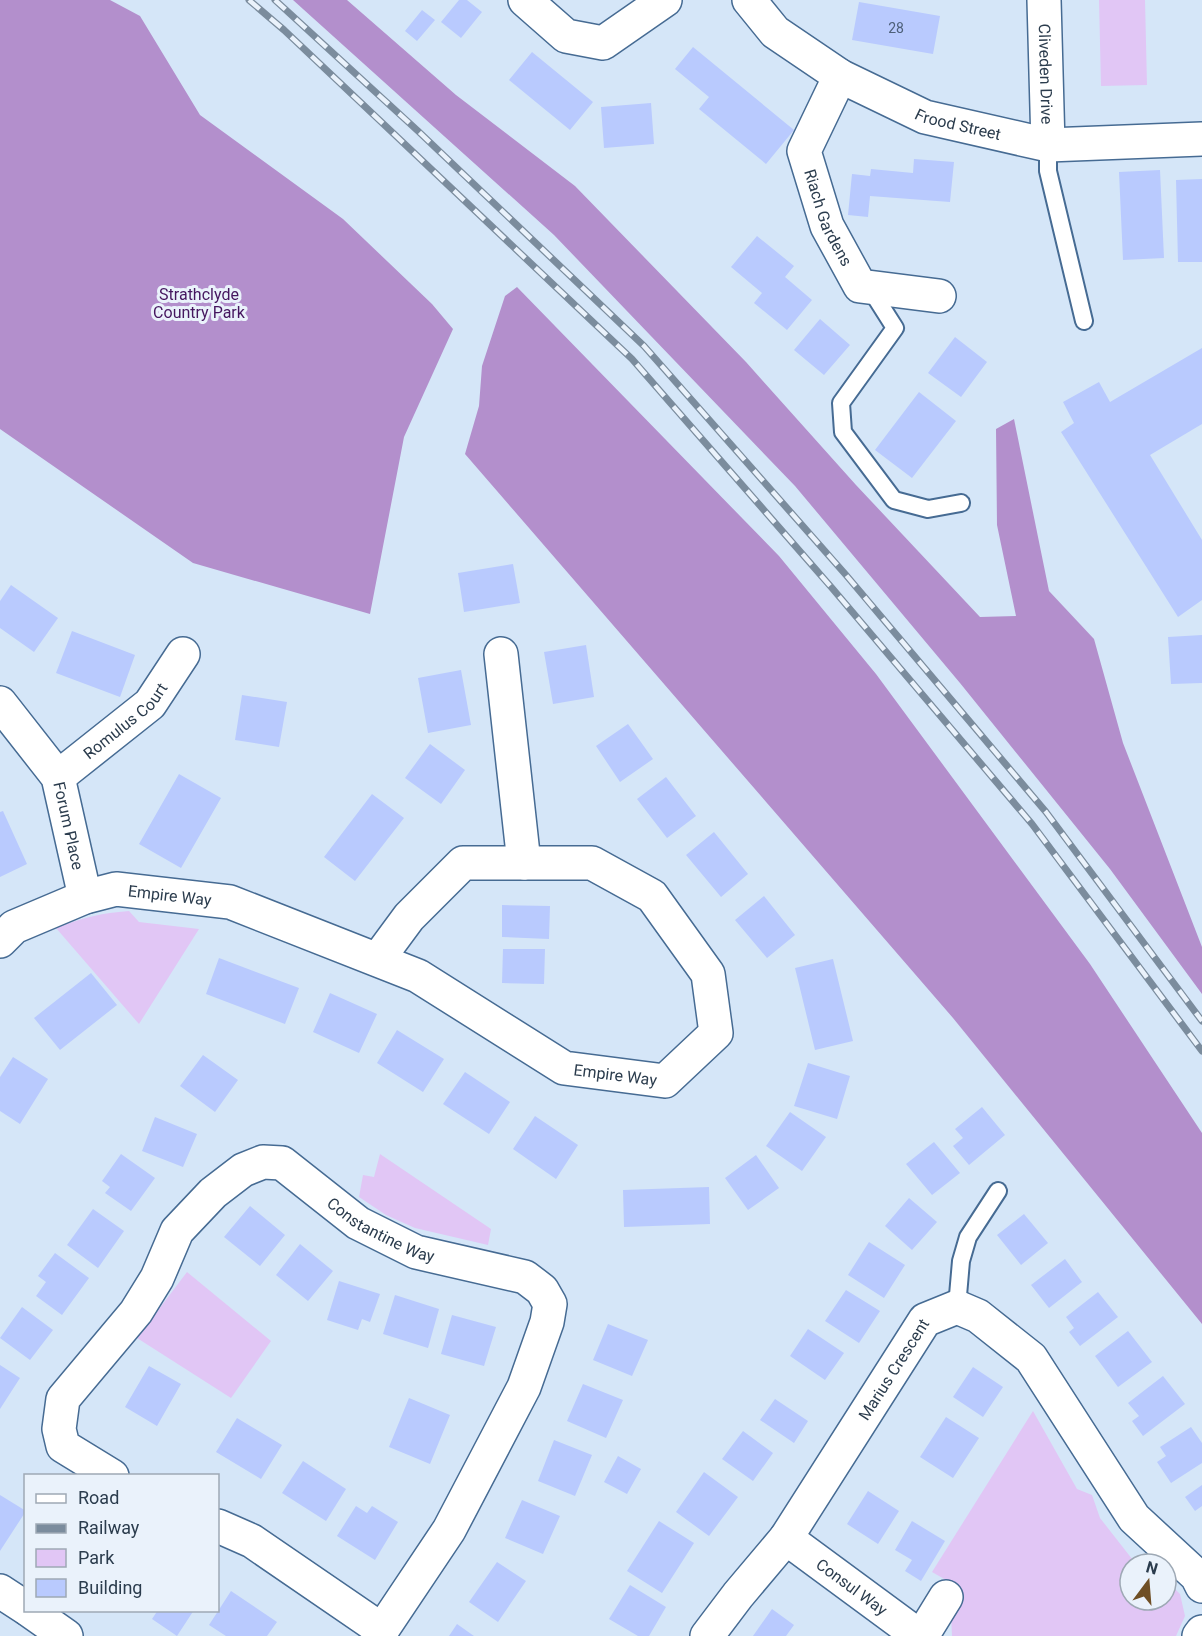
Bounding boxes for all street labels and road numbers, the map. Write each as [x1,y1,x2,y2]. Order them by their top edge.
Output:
street label: Cliveden Drive [1035,23,1057,125]
street label: Frood Street [912,104,1003,143]
street label: Riach Gardens [801,167,856,269]
street label: Romulus Court [79,679,171,763]
street label: Forum Place [50,780,88,872]
street label: Empire Way [127,881,213,909]
street label: Empire Way [573,1060,659,1089]
street label: Constantine Way [324,1193,437,1266]
street label: Marius Crescent [854,1315,933,1423]
street label: Consul Way [813,1554,892,1619]

